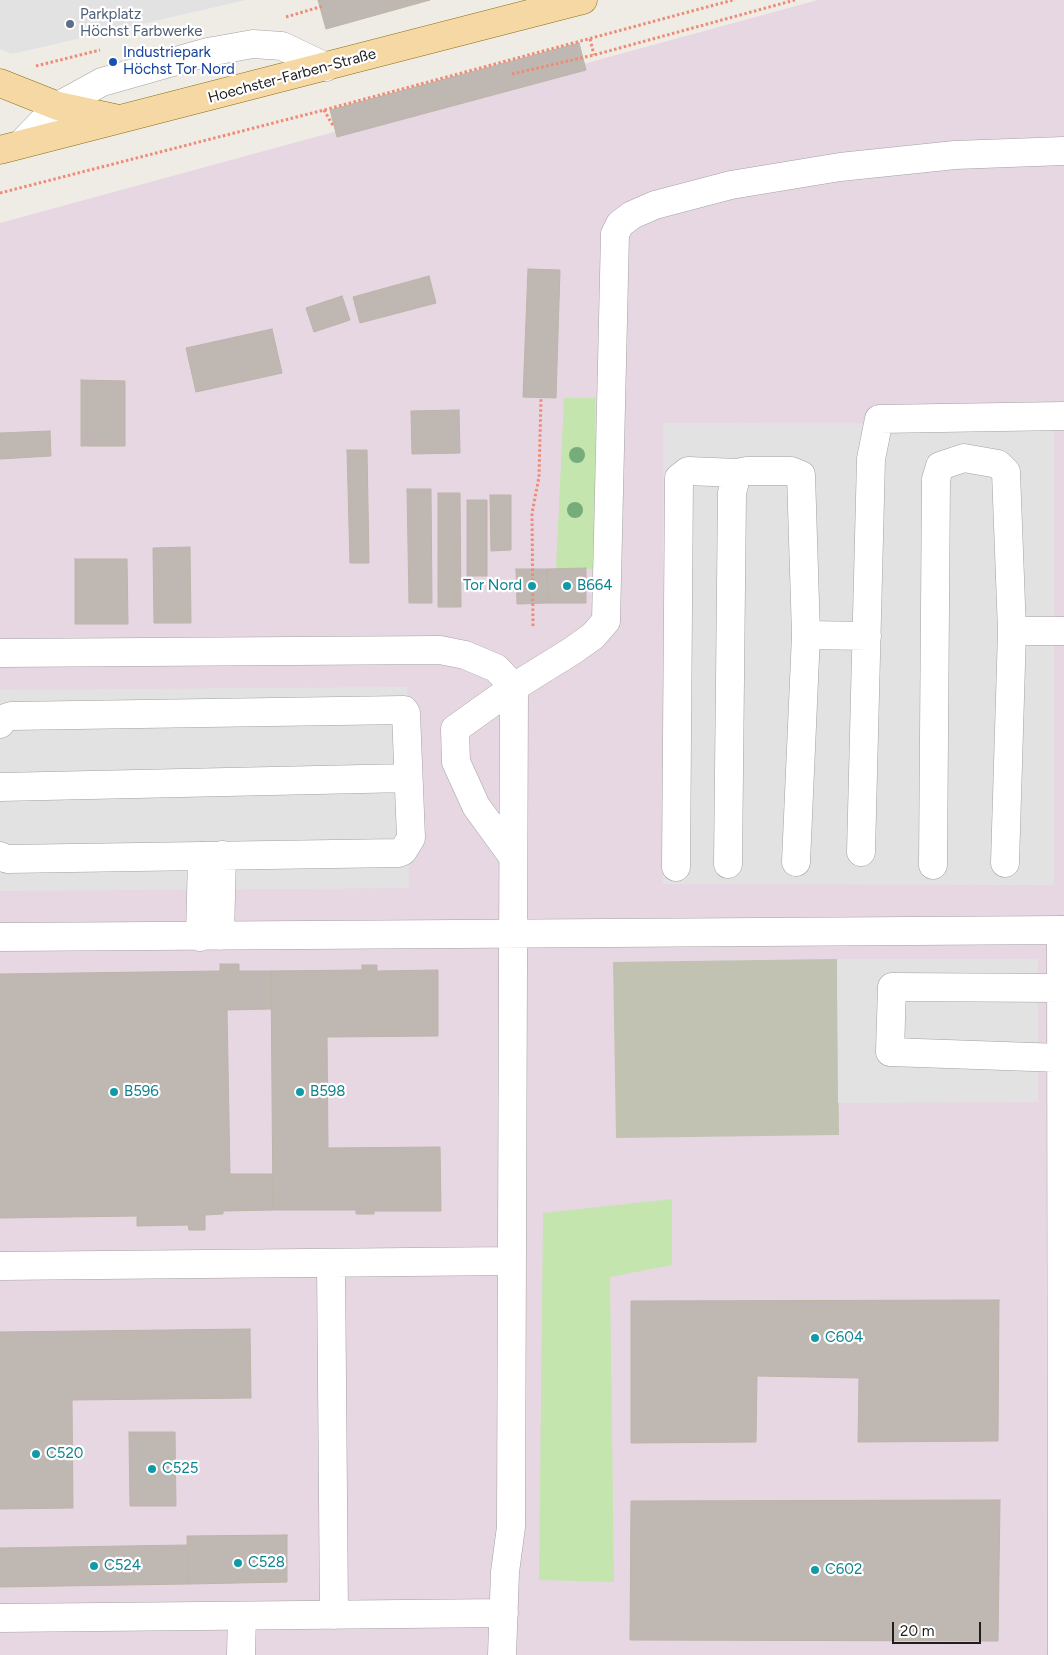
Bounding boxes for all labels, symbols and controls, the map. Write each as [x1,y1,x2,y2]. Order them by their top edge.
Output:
place label: Parkplatz Höchst Farbwerke [80,6,202,41]
marker: Parkplatz Höchst Farbwerke [64,18,76,30]
place label: Industriepark Höchst Tor Nord [123,44,235,79]
street label: Hoechster-Farben-Straße [206,45,378,107]
marker: Industriepark Höchst Tor Nord [107,56,119,68]
place label: Tor Nord [463,577,522,595]
place label: B664 [577,577,612,595]
marker: Tor Nord [526,580,538,592]
marker: B664 [561,580,573,592]
place label: B596 [124,1083,159,1101]
place label: B598 [310,1083,345,1101]
marker: B596 [108,1086,120,1098]
marker: B598 [294,1086,306,1098]
place label: C604 [825,1329,863,1347]
marker: C604 [809,1332,821,1344]
place label: C520 [46,1445,83,1463]
marker: C520 [30,1448,42,1460]
place label: C525 [162,1460,198,1478]
marker: C525 [146,1463,158,1475]
place label: C528 [248,1554,285,1572]
place label: C524 [104,1557,141,1575]
marker: C528 [232,1557,244,1569]
marker: C524 [88,1560,100,1572]
place label: C602 [825,1561,862,1579]
marker: C602 [809,1564,821,1576]
scale bar [894,1612,983,1644]
text: 20 m [900,1622,934,1640]

